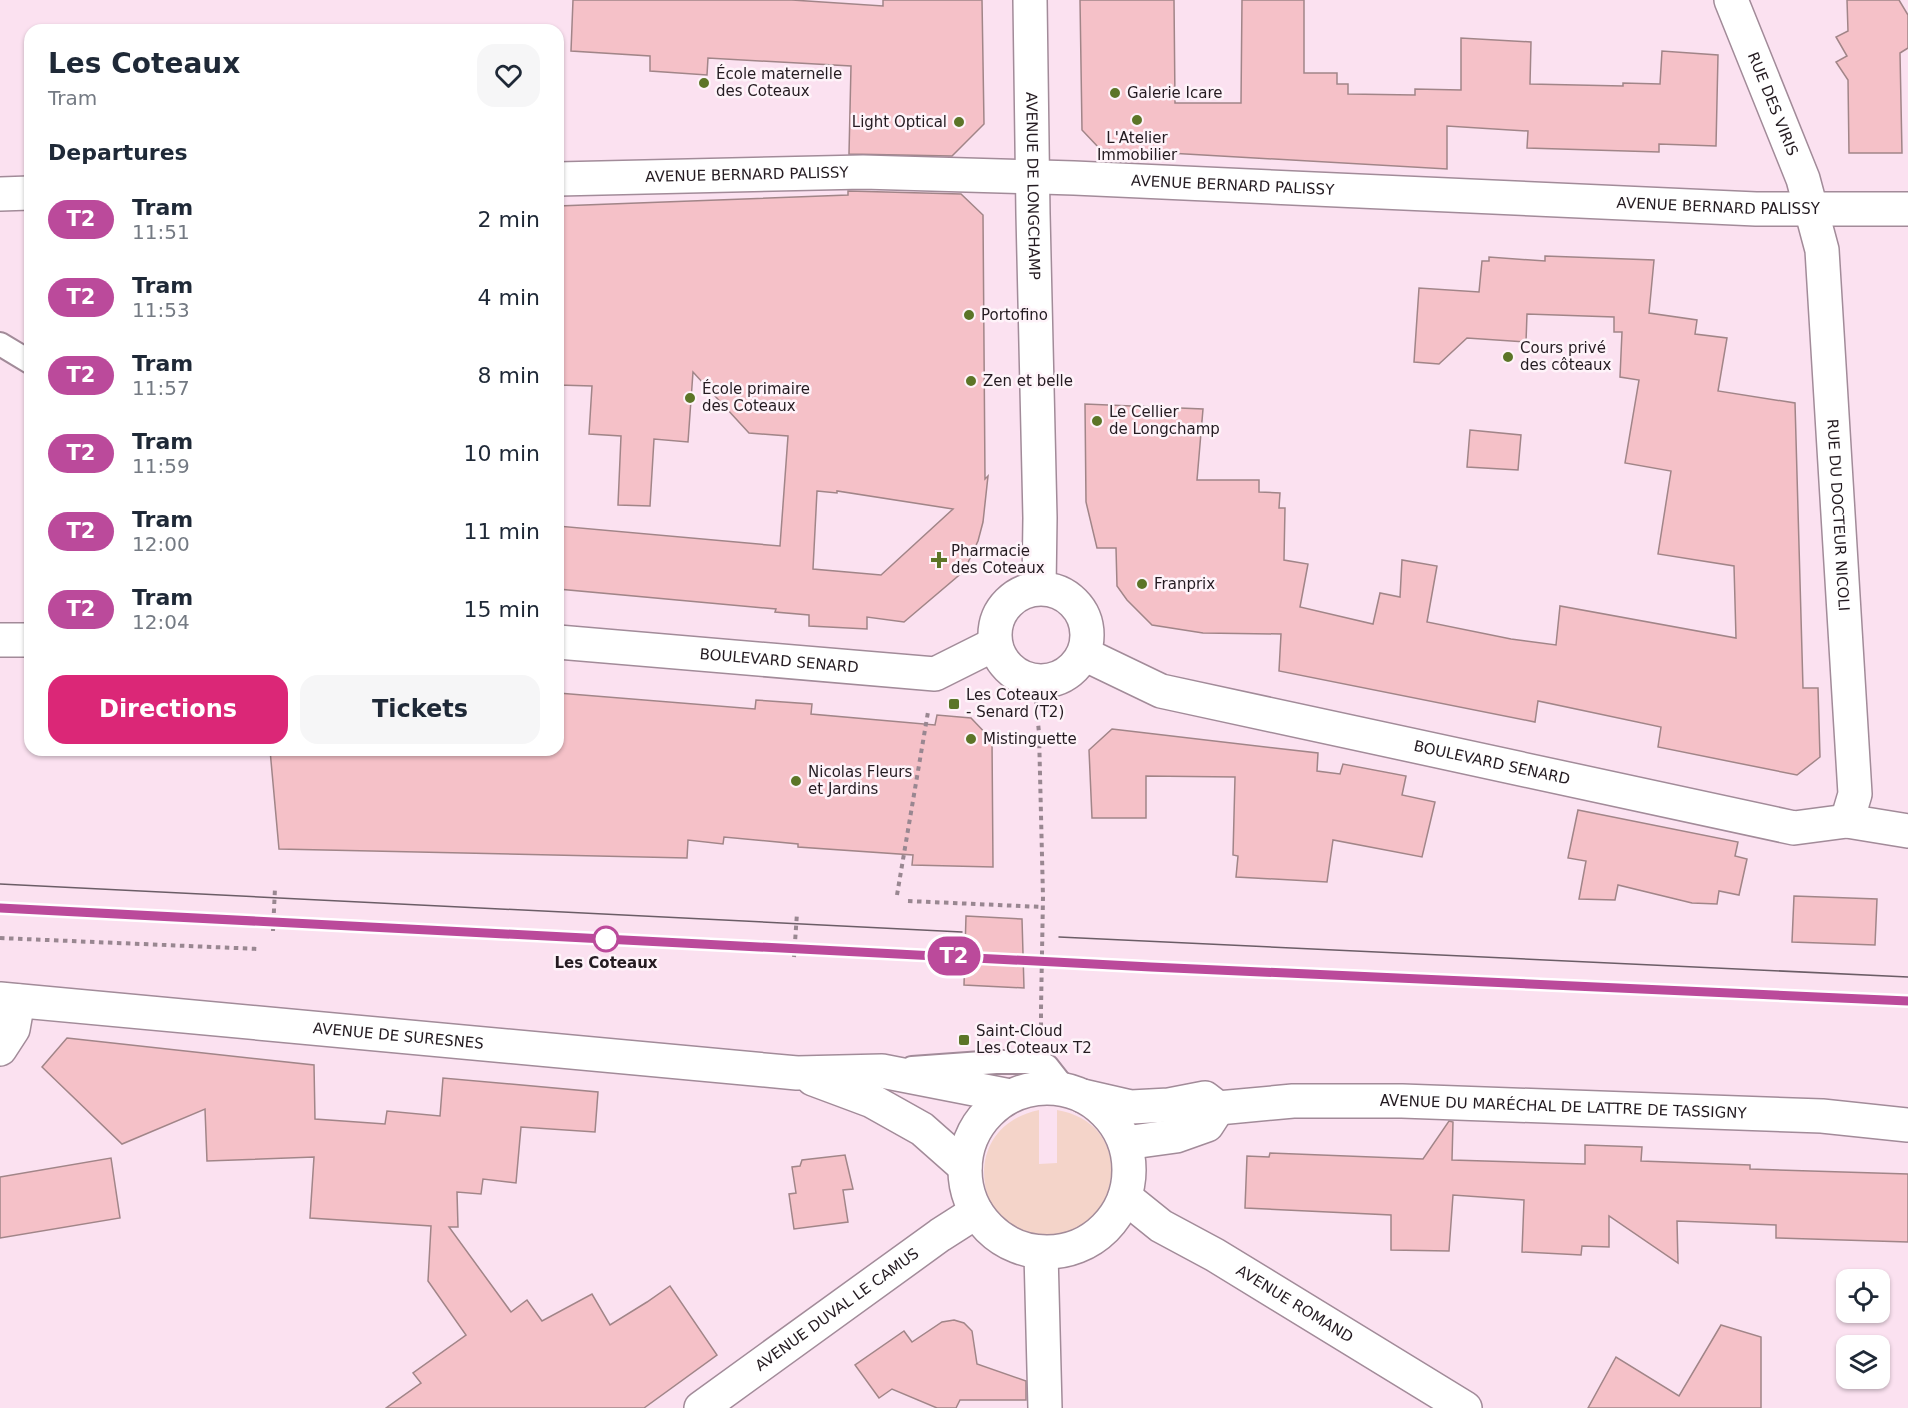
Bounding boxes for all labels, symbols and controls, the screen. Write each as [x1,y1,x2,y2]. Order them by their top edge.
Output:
button: heart [477,44,540,107]
text: Les Coteaux [48,47,240,80]
street label: RUE DES VIRIS [1744,49,1802,158]
place label: École maternelle des Coteaux [716,64,842,100]
marker: École maternelle des Coteaux [697,76,711,90]
place label: Galerie Icare [1127,84,1222,102]
text: Tram [48,86,97,110]
marker: Galerie Icare [1108,86,1122,100]
street label: AVENUE DE LONGCHAMP [1022,92,1044,280]
place label: Light Optical [852,113,947,131]
marker: L'Atelier Immobilier [1130,113,1144,127]
marker: Light Optical [952,115,966,129]
place label: L'Atelier Immobilier [1097,129,1178,164]
text: Departures [48,140,188,165]
street label: AVENUE BERNARD PALISSY [645,163,850,186]
street label: AVENUE BERNARD PALISSY [1131,172,1336,199]
street label: AVENUE BERNARD PALISSY [1616,194,1821,218]
text: Tram [132,195,193,220]
text: T2 [67,207,95,231]
text: 2 min [478,207,540,232]
text: 11:51 [132,220,190,244]
text: Tram [132,273,193,298]
text: T2 [67,285,95,309]
text: 4 min [478,285,540,310]
text: 11:53 [132,298,190,322]
place label: Portofino [981,306,1048,324]
marker: Portofino [962,308,976,322]
place label: Cours privé des côteaux [1520,339,1612,374]
marker: Cours privé des côteaux [1501,350,1515,364]
text: Tram [132,351,193,376]
text: T2 [67,363,95,387]
text: 8 min [478,363,540,388]
place label: Zen et belle [983,372,1073,390]
marker: Zen et belle [964,374,978,388]
text: 11:57 [132,376,190,400]
place label: École primaire des Coteaux [702,379,810,415]
marker: École primaire des Coteaux [683,391,697,405]
place label: Le Cellier de Longchamp [1109,403,1220,438]
marker: Le Cellier de Longchamp [1090,414,1104,428]
street label: RUE DU DOCTEUR NICOLI [1823,418,1853,612]
text: Tram [132,429,193,454]
text: T2 [67,441,95,465]
text: 10 min [464,441,540,466]
text: 11:59 [132,454,190,478]
text: Tram [132,507,193,532]
text: T2 [67,519,95,543]
text: 11 min [464,519,540,544]
text: 12:00 [132,532,190,556]
place label: Pharmacie des Coteaux [951,542,1045,577]
marker: Pharmacie des Coteaux [932,553,946,567]
place label: Franprix [1154,575,1215,593]
marker: Franprix [1135,577,1149,591]
text: Tram [132,585,193,610]
text: T2 [67,597,95,621]
text: 15 min [464,597,540,622]
text: 12:04 [132,610,190,634]
street label: BOULEVARD SENARD [699,645,859,676]
button: Directions [48,675,288,744]
button: Tickets [300,675,540,744]
place label: Les Coteaux - Senard (T2) [966,686,1064,721]
marker: Les Coteaux - Senard (T2) [947,697,961,711]
place label: Mistinguette [983,730,1077,748]
marker: Mistinguette [964,732,978,746]
street label: BOULEVARD SENARD [1412,737,1572,788]
place label: Nicolas Fleurs et Jardins [808,763,912,798]
marker: Nicolas Fleurs et Jardins [789,774,803,788]
marker: Les Coteaux [593,926,619,952]
line badge: T2 [927,936,981,976]
text: T2 [940,944,968,968]
place label: Les Coteaux [554,954,658,972]
street label: AVENUE DE SURESNES [312,1019,485,1053]
place label: Saint-Cloud Les Coteaux T2 [976,1022,1092,1057]
marker: Saint-Cloud Les Coteaux T2 [957,1033,971,1047]
street label: AVENUE DU MARÉCHAL DE LATTRE DE TASSIGNY [1380,1092,1748,1122]
street label: AVENUE DUVAL LE CAMUS [752,1244,922,1375]
street label: AVENUE ROMAND [1233,1261,1356,1346]
map controls [1836,1269,1890,1389]
button: locate [1836,1269,1890,1323]
button: layers [1836,1335,1890,1389]

